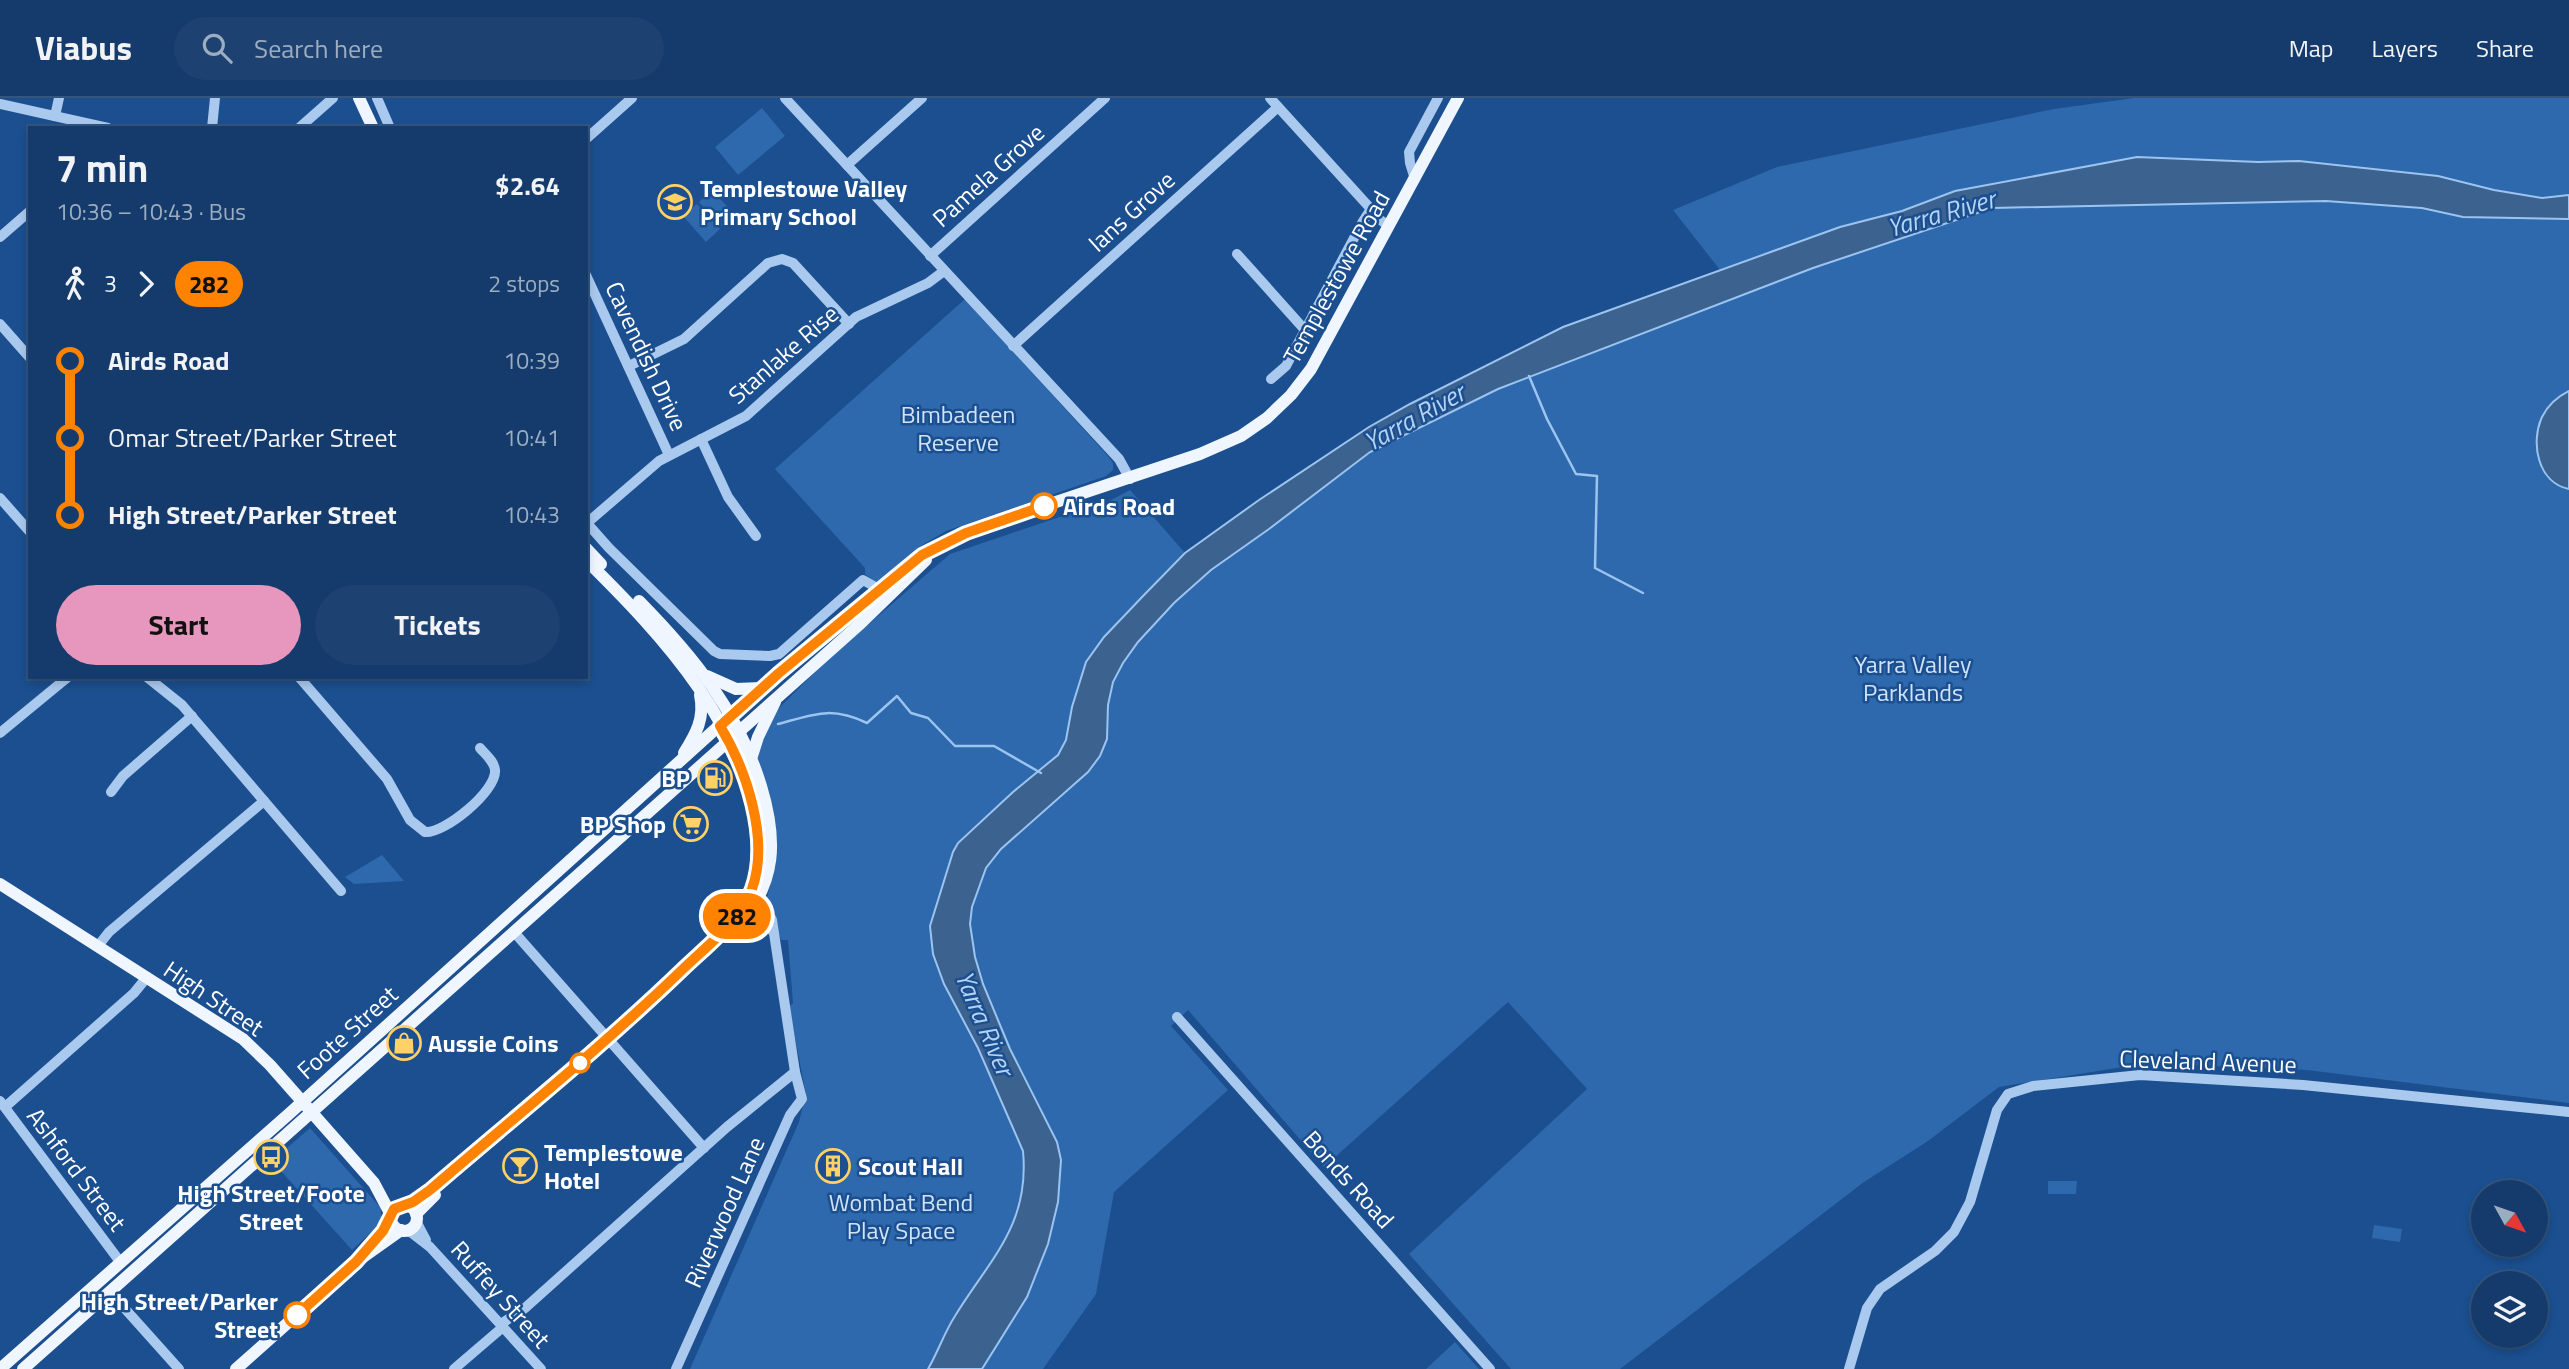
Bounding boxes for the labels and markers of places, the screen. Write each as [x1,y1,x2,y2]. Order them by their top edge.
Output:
place label: Templestowe Valley Primary School [700,170,907,234]
school or university icon: Templestowe Valley Primary School [656,183,694,221]
place label: Airds Road [1063,488,1175,524]
marker: Airds Road [1031,493,1057,519]
fuel station icon: BP [696,759,734,797]
place label: BP [661,760,690,796]
supermarket icon: BP Shop [672,805,710,843]
place label: BP Shop [580,806,666,842]
shop icon: Aussie Coins [385,1024,423,1062]
place label: Aussie Coins [428,1025,559,1061]
unlabelled marker [570,1053,590,1073]
place label: Templestowe Hotel [544,1134,683,1198]
bus stop icon: High Street/Foote Street [252,1138,290,1176]
bar icon: Templestowe Hotel [501,1147,539,1185]
building icon: Scout Hall [814,1147,852,1185]
place label: Scout Hall [858,1148,963,1184]
place label: High Street/Foote Street [177,1175,365,1239]
place label: High Street/Parker Street [81,1283,278,1347]
marker: High Street/Parker Street [284,1302,310,1328]

